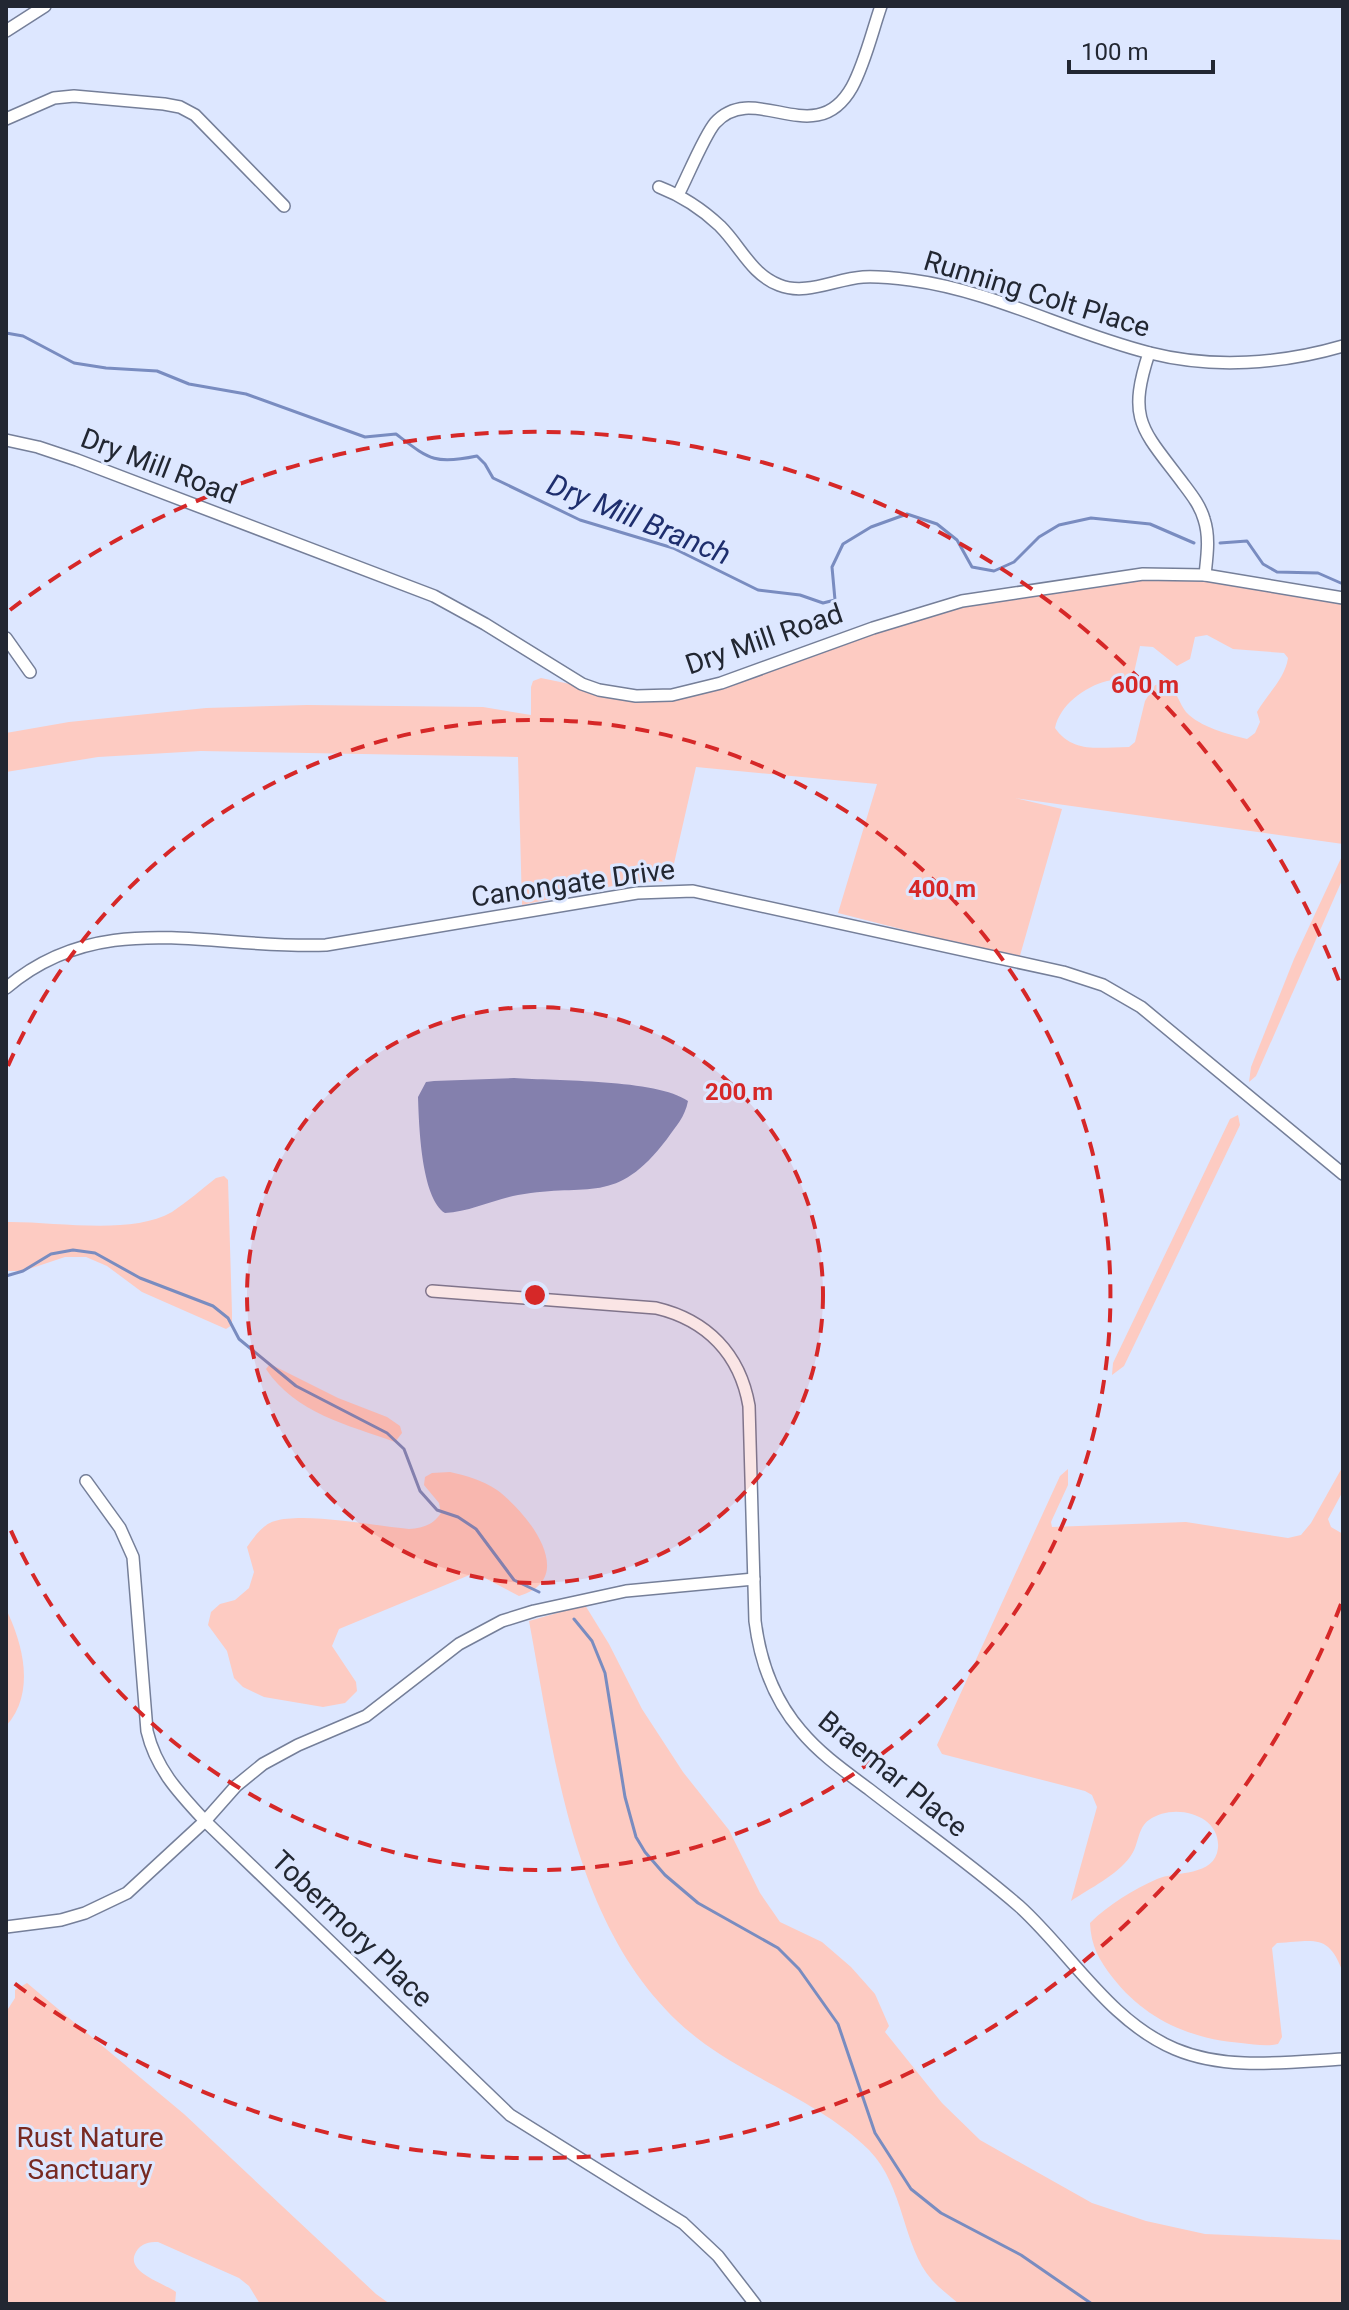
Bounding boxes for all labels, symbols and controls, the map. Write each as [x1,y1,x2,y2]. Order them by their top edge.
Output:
scale bar [1069,24,1213,74]
text: 100 m [1081,38,1148,66]
street label: Running Colt Place [920,244,1154,344]
street label: Dry Mill Road [76,421,242,511]
water label: Dry Mill Branch [542,466,736,572]
street label: Dry Mill Road [681,597,847,681]
text: 600 m [1111,671,1179,699]
street label: Canongate Drive [469,852,677,914]
text: 400 m [908,875,976,903]
text: 200 m [705,1078,773,1106]
centre of rings [521,1281,549,1309]
street label: Braemar Place [812,1704,974,1844]
street label: Tobermory Place [265,1844,439,2014]
park label: Rust Nature Sanctuary [16,2121,164,2186]

